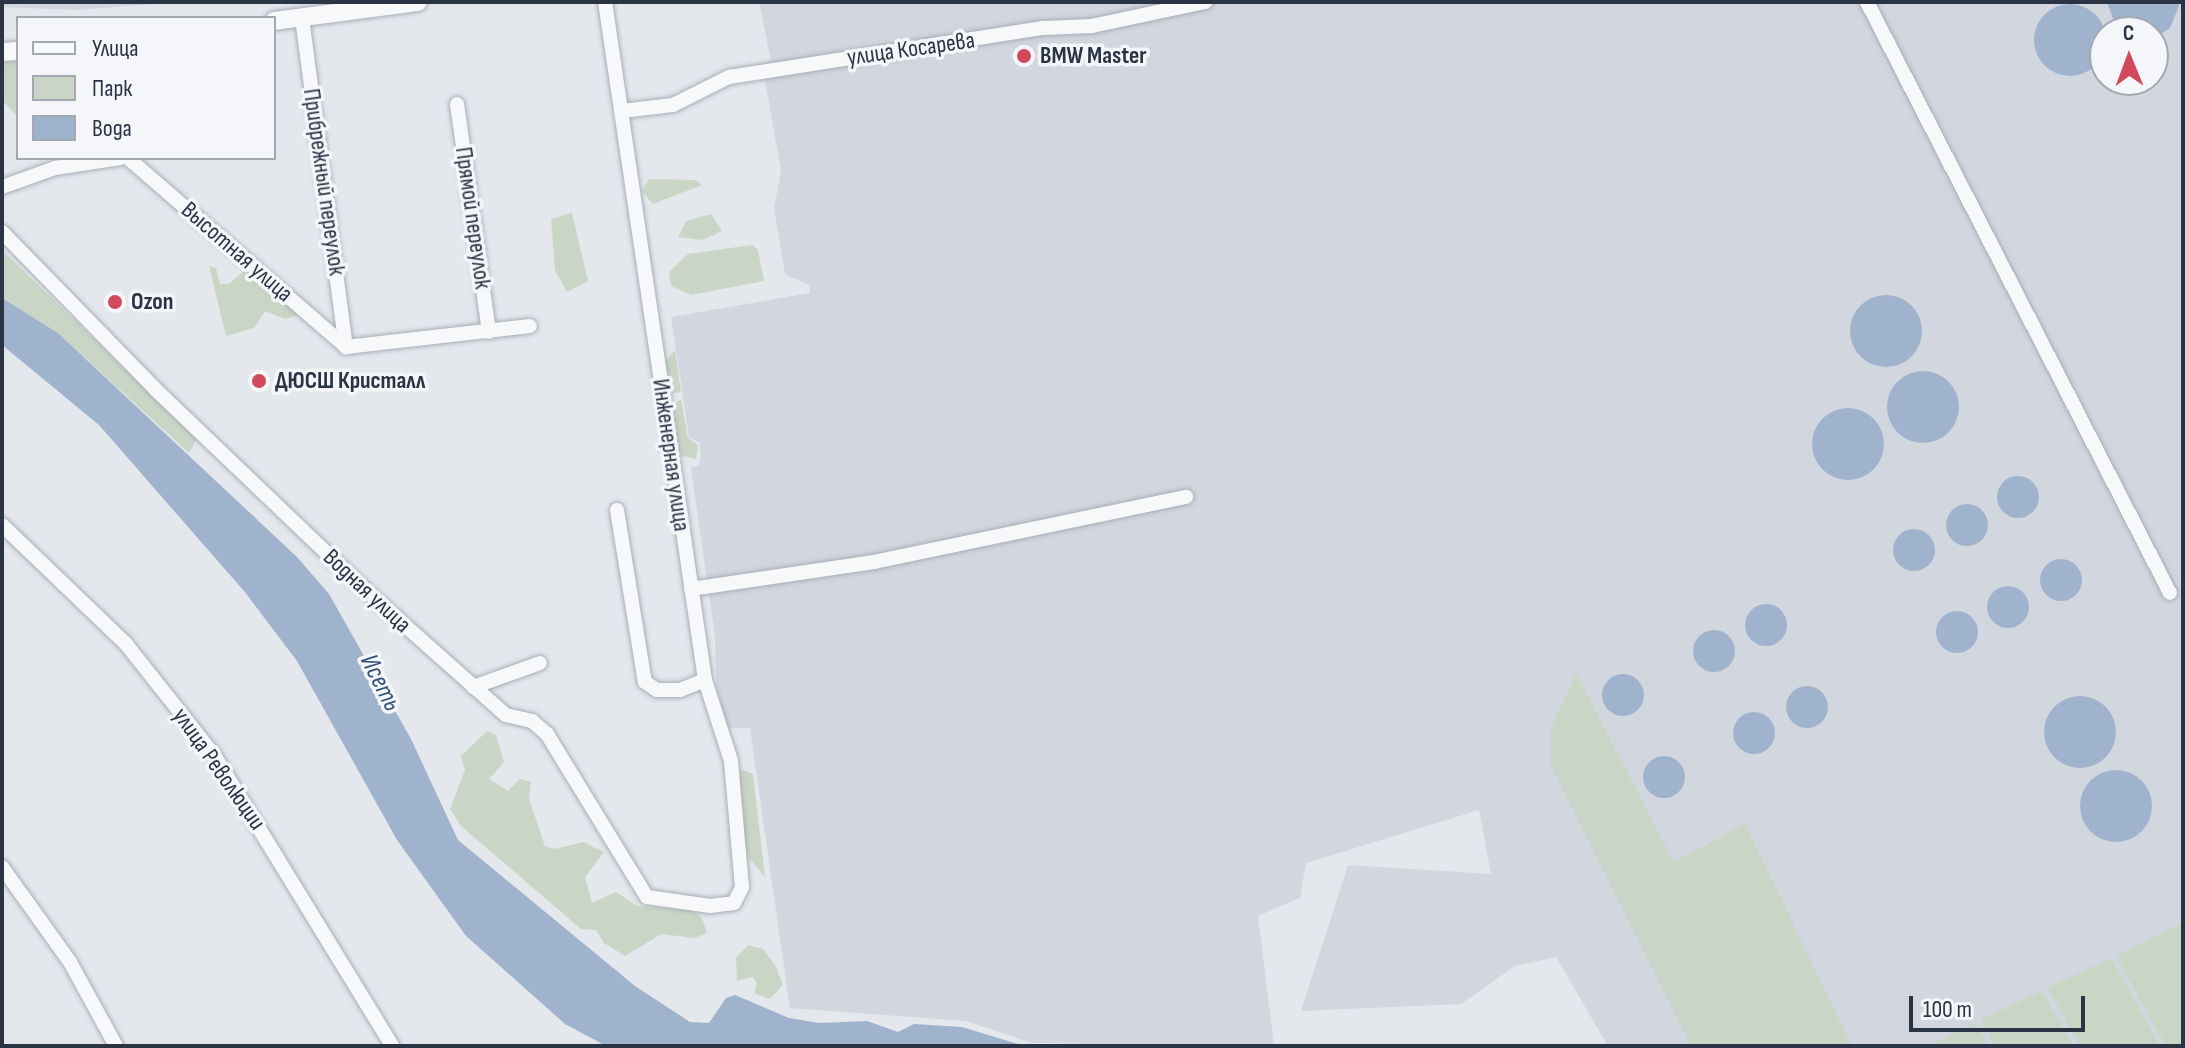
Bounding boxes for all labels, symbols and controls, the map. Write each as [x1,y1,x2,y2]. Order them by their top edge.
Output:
legend [16,16,276,160]
north arrow [2089,16,2169,96]
text: С [2123,20,2134,47]
street label: улица Косарева [845,26,977,72]
text: Улица [92,34,138,63]
place label: BMW Master [1040,42,1147,70]
marker: BMW Master [1015,47,1033,65]
text: Парк [92,74,132,103]
street label: Прибрежный переулок [297,87,351,277]
text: Вода [92,114,132,143]
street label: Прямой переулок [449,145,497,291]
street label: Высотная улица [175,196,299,308]
place label: Ozon [131,288,173,316]
marker: Ozon [106,293,124,311]
place label: ДЮСШ Кристалл [275,367,425,395]
marker: ДЮСШ Кристалл [250,372,268,390]
street label: Инженерная улица [646,377,696,533]
street label: Водная улица [317,543,417,639]
water label: Исеть [353,649,407,717]
street label: улица Революции [166,702,272,836]
scale bar [1913,980,2089,1030]
text: 100 m [1923,995,1972,1024]

